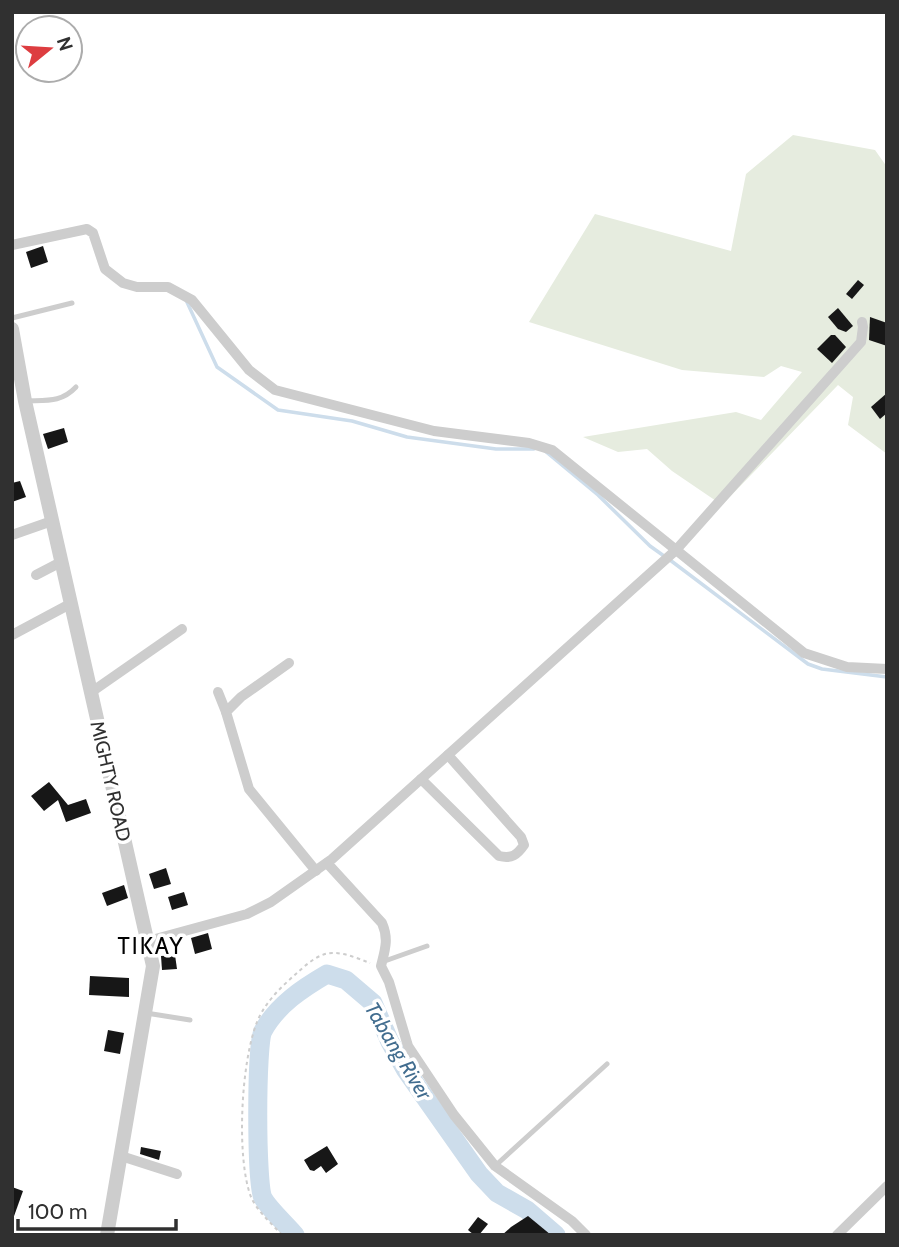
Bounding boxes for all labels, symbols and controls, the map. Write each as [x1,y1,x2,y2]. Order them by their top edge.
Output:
north arrow [14,14,84,84]
text: N [52,34,78,54]
street label: MIGHTY ROAD [85,719,136,844]
district label: TIKAY [118,932,184,960]
water label: Tabang River [360,998,438,1105]
scale bar [18,1188,175,1232]
text: 100 m [28,1199,87,1224]

